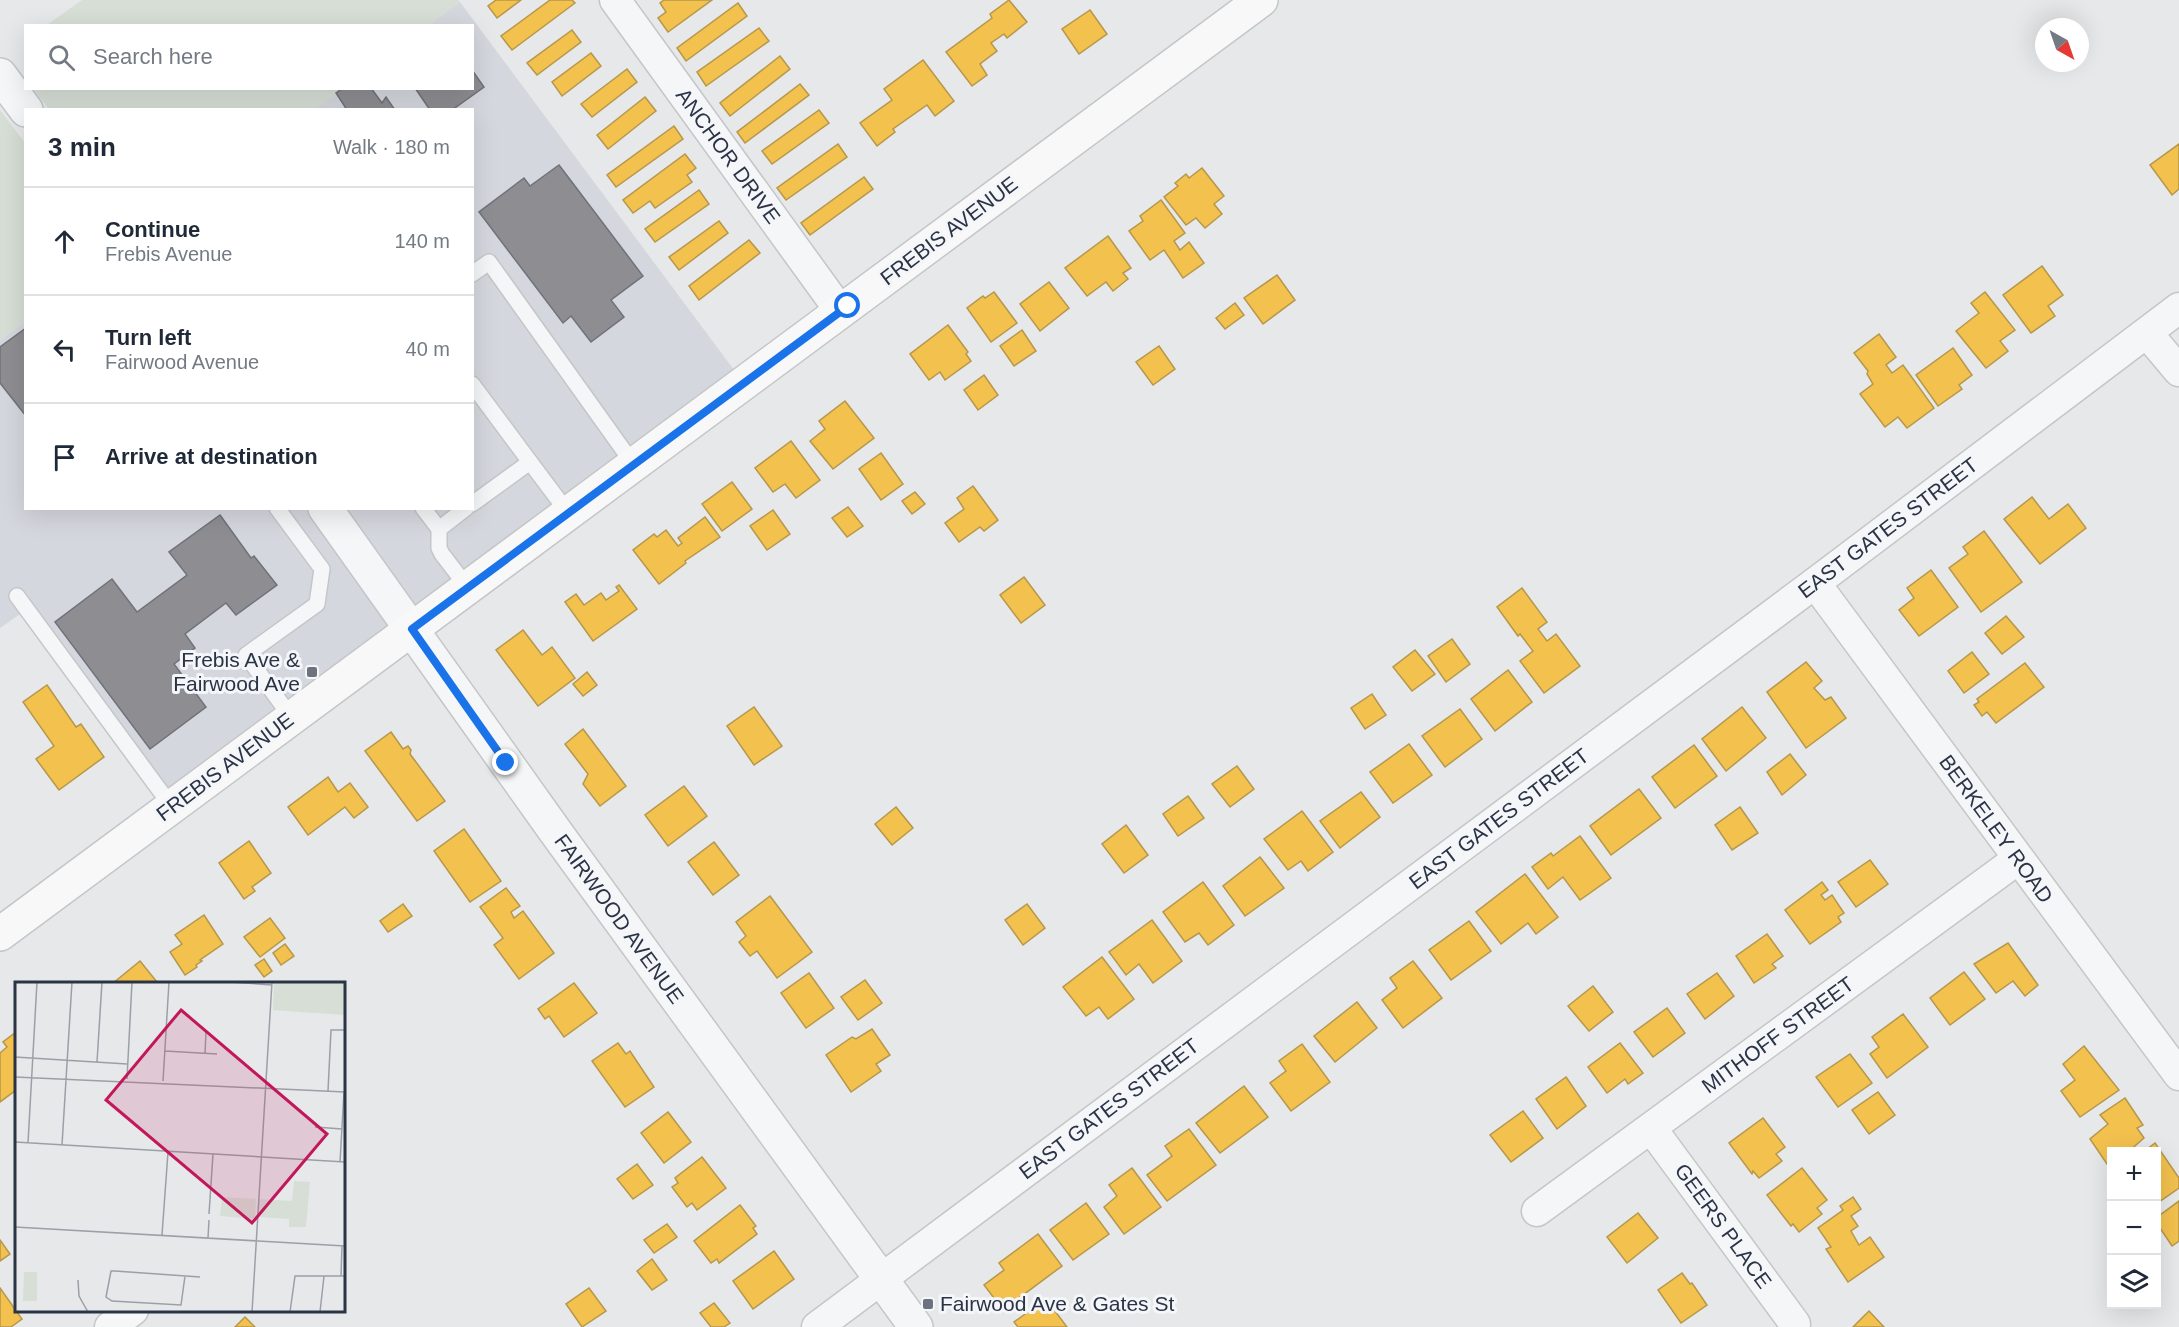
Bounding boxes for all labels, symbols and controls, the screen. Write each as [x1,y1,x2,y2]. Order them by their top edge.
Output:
north arrow [2035,18,2089,72]
search box [24,24,474,90]
icon: search [45,41,78,74]
text: Search here [93,44,213,69]
street label: ANCHOR DRIVE [672,84,785,228]
text: 3 min [48,132,116,162]
text: Walk · 180 m [333,136,450,158]
street label: FREBIS AVENUE [876,172,1022,290]
text: Continue [105,217,200,242]
icon: ahead [48,225,81,258]
text: 140 m [394,230,450,252]
text: Frebis Avenue [105,243,233,265]
route start [834,292,860,318]
text: Turn left [105,325,191,350]
icon: left [48,333,81,366]
text: 40 m [406,338,450,360]
text: Fairwood Avenue [105,351,259,373]
icon: arrive [48,441,81,474]
text: Arrive at destination [105,444,318,469]
street label: EAST GATES STREET [1793,453,1982,603]
place label: Frebis Ave & Fairwood Ave [173,648,300,695]
marker: Frebis Ave & Fairwood Ave [305,665,319,679]
street label: FREBIS AVENUE [152,708,298,826]
street label: EAST GATES STREET [1404,744,1593,894]
route end [492,749,518,775]
street label: BERKELEY ROAD [1935,750,2058,907]
street label: FAIRWOOD AVENUE [550,830,688,1008]
street label: MITHOFF STREET [1697,972,1858,1097]
inset map [15,982,345,1312]
street label: EAST GATES STREET [1014,1034,1203,1184]
map controls [2107,1147,2161,1309]
button: + [2107,1147,2161,1201]
street label: GEERS PLACE [1671,1159,1776,1292]
button: − [2107,1201,2161,1255]
button: layers [2107,1255,2161,1309]
place label: Fairwood Ave & Gates St [940,1292,1174,1315]
marker: Fairwood Ave & Gates St [921,1297,935,1311]

